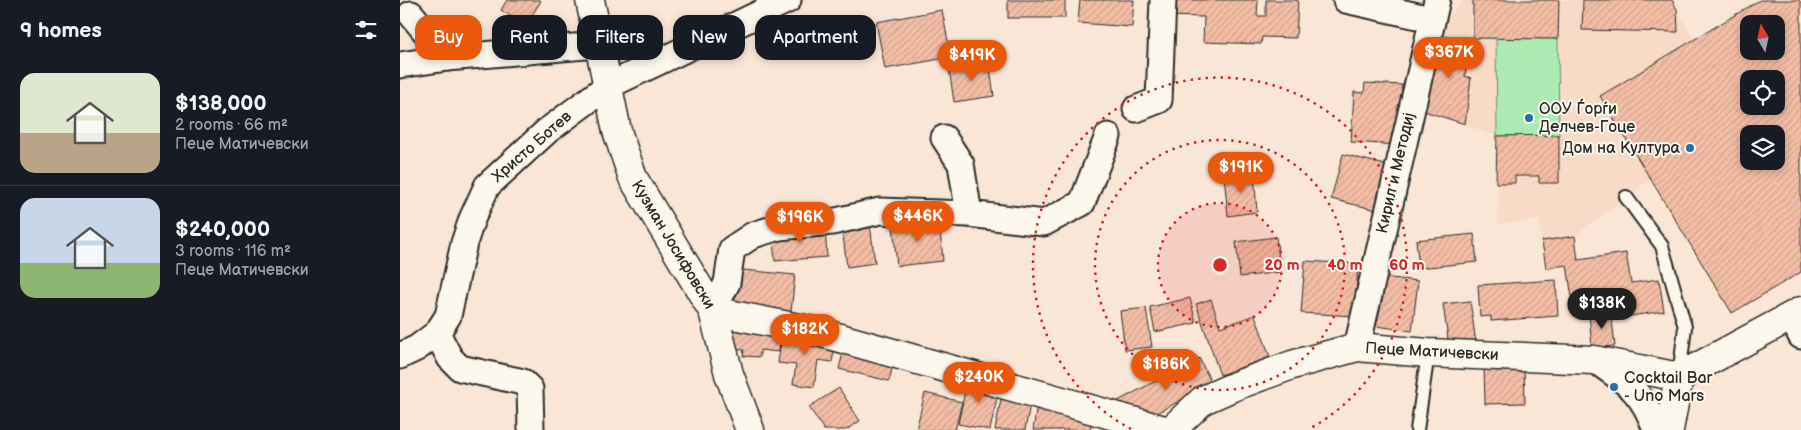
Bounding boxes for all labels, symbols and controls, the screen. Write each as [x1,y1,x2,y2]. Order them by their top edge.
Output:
chip: Buy [415,15,482,60]
chip: Rent [492,15,567,60]
chip: Filters [577,15,663,60]
chip: New [673,15,745,60]
chip: Apartment [755,15,876,60]
north arrow [1740,15,1785,60]
map controls [1740,15,1785,170]
icon: filters [352,16,380,44]
text: 9 homes [20,18,102,43]
pin: $367K [1414,36,1484,79]
pin: $419K [937,39,1007,82]
text: $367K [1424,43,1474,62]
text: $419K [949,46,995,65]
button: locate [1740,70,1785,115]
text: $138,000 [175,91,266,116]
icon: home [60,93,120,153]
place label: ООУ Ѓорѓи Делчев-Гоце [1539,98,1635,137]
street label: Христо Ботев [488,107,576,187]
street label: Кирил и Методиј [1373,111,1419,235]
marker: ООУ Ѓорѓи Делчев-Гоце [1523,112,1535,124]
text: 2 rooms · 66 m² [175,116,288,135]
button: layers [1740,125,1785,170]
text: Пеце Матичевски [175,135,309,154]
place label: Дом на Култура [1563,139,1681,158]
marker: Дом на Култура [1684,142,1696,154]
pin: $191K [1206,152,1276,194]
text: $191K [1219,158,1263,177]
street label: Кузман Јосифовски [627,177,719,313]
pin: $446K [883,200,953,243]
pin: $196K [765,202,835,244]
text: $446K [893,207,943,226]
text: $196K [776,208,824,227]
text: $240,000 [175,217,270,242]
icon: home [60,218,120,278]
text: 3 rooms · 116 m² [175,242,291,261]
centre of rings [1211,256,1229,274]
text: 20 m [1265,256,1300,275]
text: 40 m [1327,256,1363,275]
text: 60 m [1389,256,1425,275]
text: Пеце Матичевски [175,261,309,280]
pin: $138K [1567,288,1637,330]
text: $138K [1578,294,1626,313]
pin: $182K [770,314,840,356]
text: $182K [781,320,829,339]
street label: Пеце Матичевски [1365,339,1499,365]
pin: $186K [1131,348,1201,391]
text: $186K [1142,355,1190,374]
pin: $240K [944,362,1014,404]
text: $240K [954,368,1004,387]
place label: Cocktail Bar - Uno Mars [1624,369,1712,406]
marker: Cocktail Bar - Uno Mars [1608,381,1620,393]

